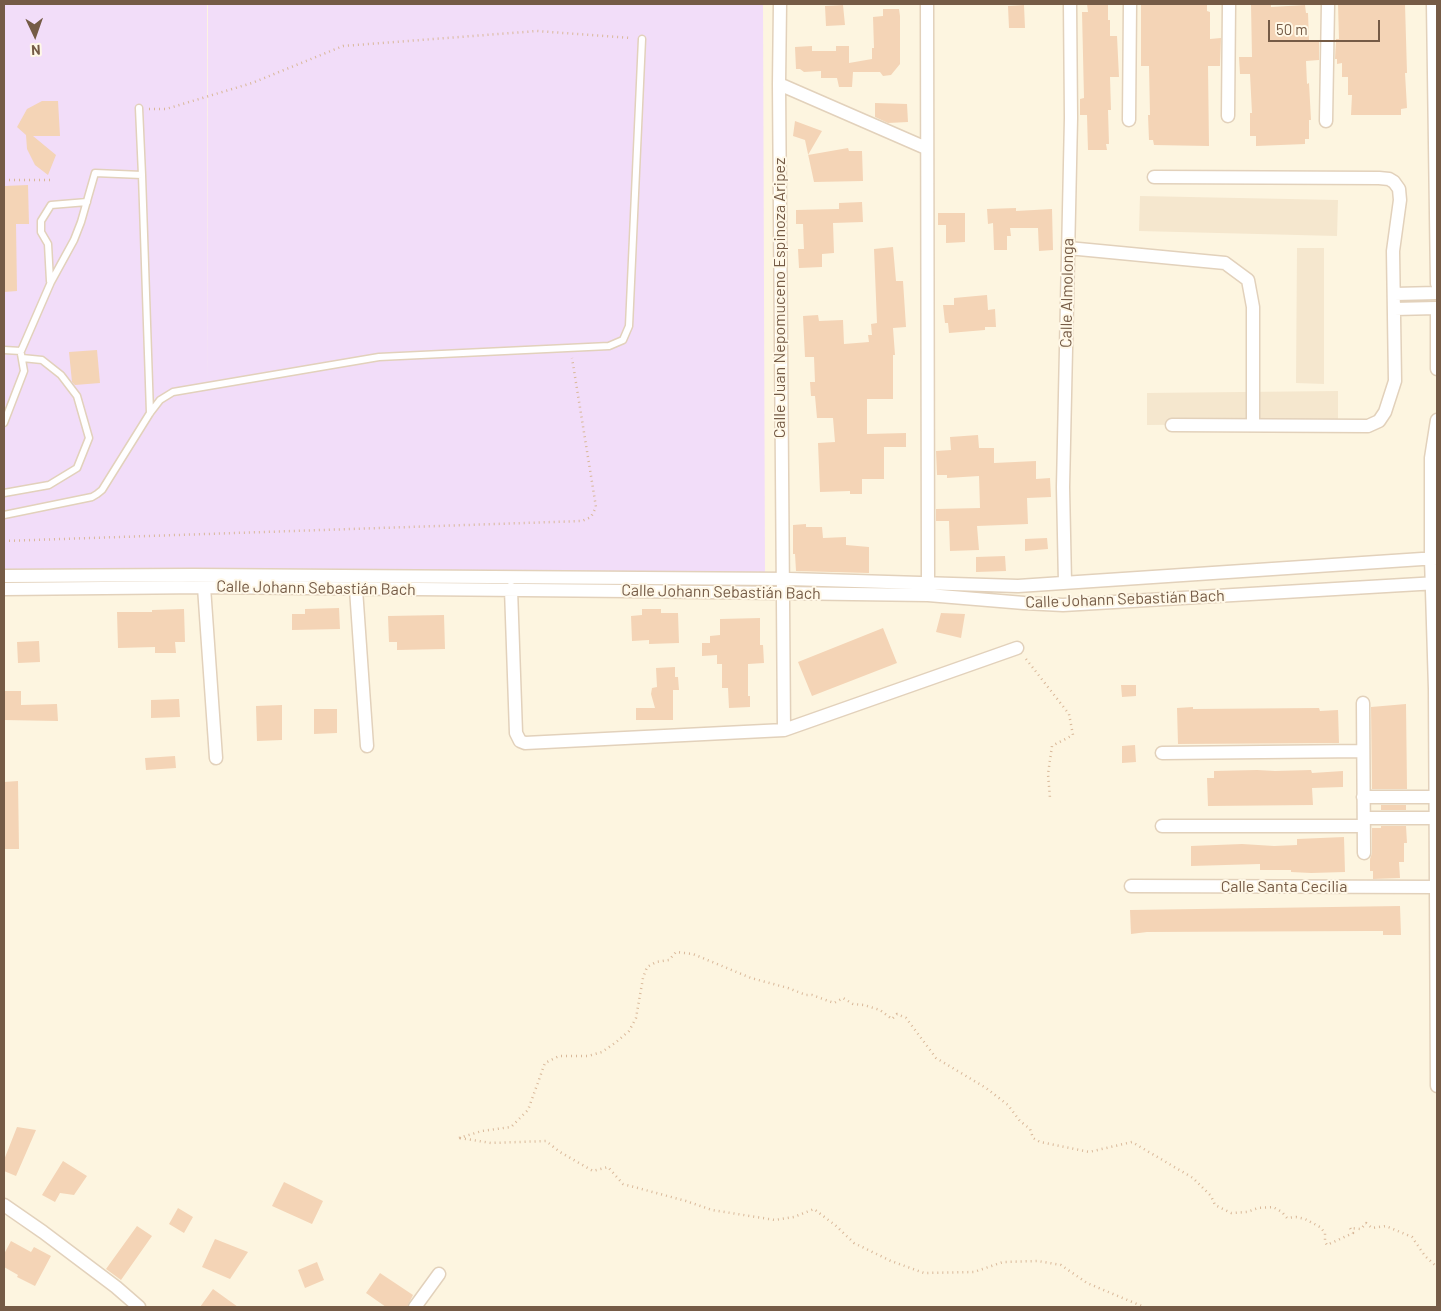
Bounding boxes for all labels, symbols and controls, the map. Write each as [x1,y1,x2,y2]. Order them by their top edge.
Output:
north arrow [10,10,60,60]
scale bar [1271,10,1384,42]
text: 50 m [1276,20,1308,38]
text: N [31,42,41,59]
street label: Calle Juan Nepomuceno Espinoza Aripez [770,158,790,438]
street label: Calle Almolonga [1056,238,1078,348]
street label: Calle Johann Sebastián Bach [216,577,416,599]
street label: Calle Johann Sebastián Bach [621,581,821,603]
street label: Calle Johann Sebastián Bach [1025,586,1225,612]
street label: Calle Santa Cecilia [1221,877,1347,897]

